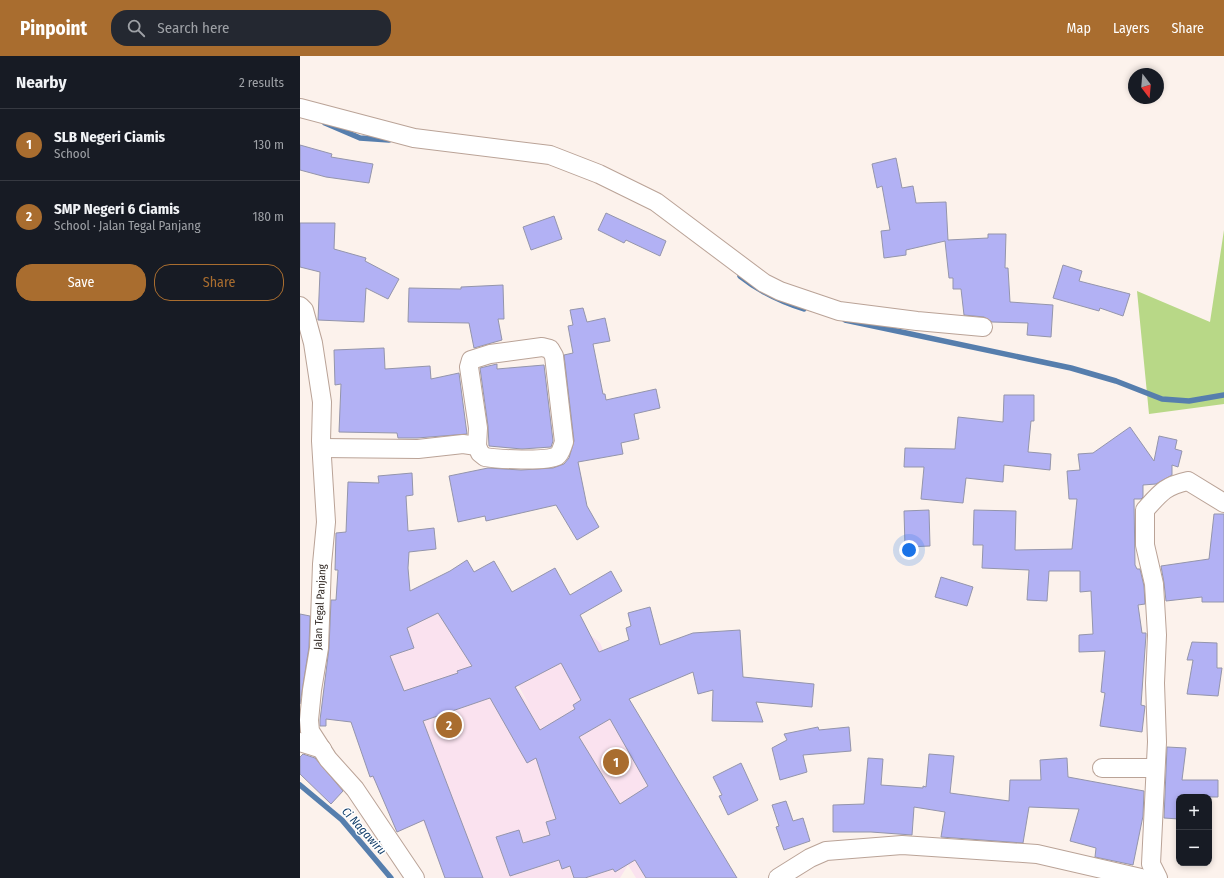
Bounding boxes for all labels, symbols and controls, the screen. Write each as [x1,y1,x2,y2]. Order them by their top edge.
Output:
search box [111,10,391,46]
text: Pinpoint [20,17,87,40]
icon: search [125,17,147,39]
text: Search here [157,19,230,37]
text: Map [1067,20,1091,37]
text: Layers [1113,20,1149,37]
text: Share [1171,20,1204,37]
north arrow [1128,68,1164,104]
text: Nearby [16,72,67,93]
text: 2 results [239,75,284,90]
text: SLB Negeri Ciamis [54,128,165,146]
text: 1 [26,137,32,152]
text: 130 m [253,137,284,152]
text: School [54,146,90,161]
text: SMP Negeri 6 Ciamis [54,200,180,218]
text: 2 [26,209,32,224]
text: 180 m [253,209,284,224]
text: School · Jalan Tegal Panjang [54,218,201,233]
button: Save [16,264,146,301]
button: Share [154,264,284,301]
your location [899,540,919,560]
street label: Jalan Tegal Panjang [311,563,329,650]
pin: 2 [436,710,462,740]
pin: 1 [603,747,629,777]
map controls [1176,794,1212,866]
button: + [1176,794,1212,830]
water label: Ci Nagawiru [339,804,389,858]
button: − [1176,830,1212,866]

